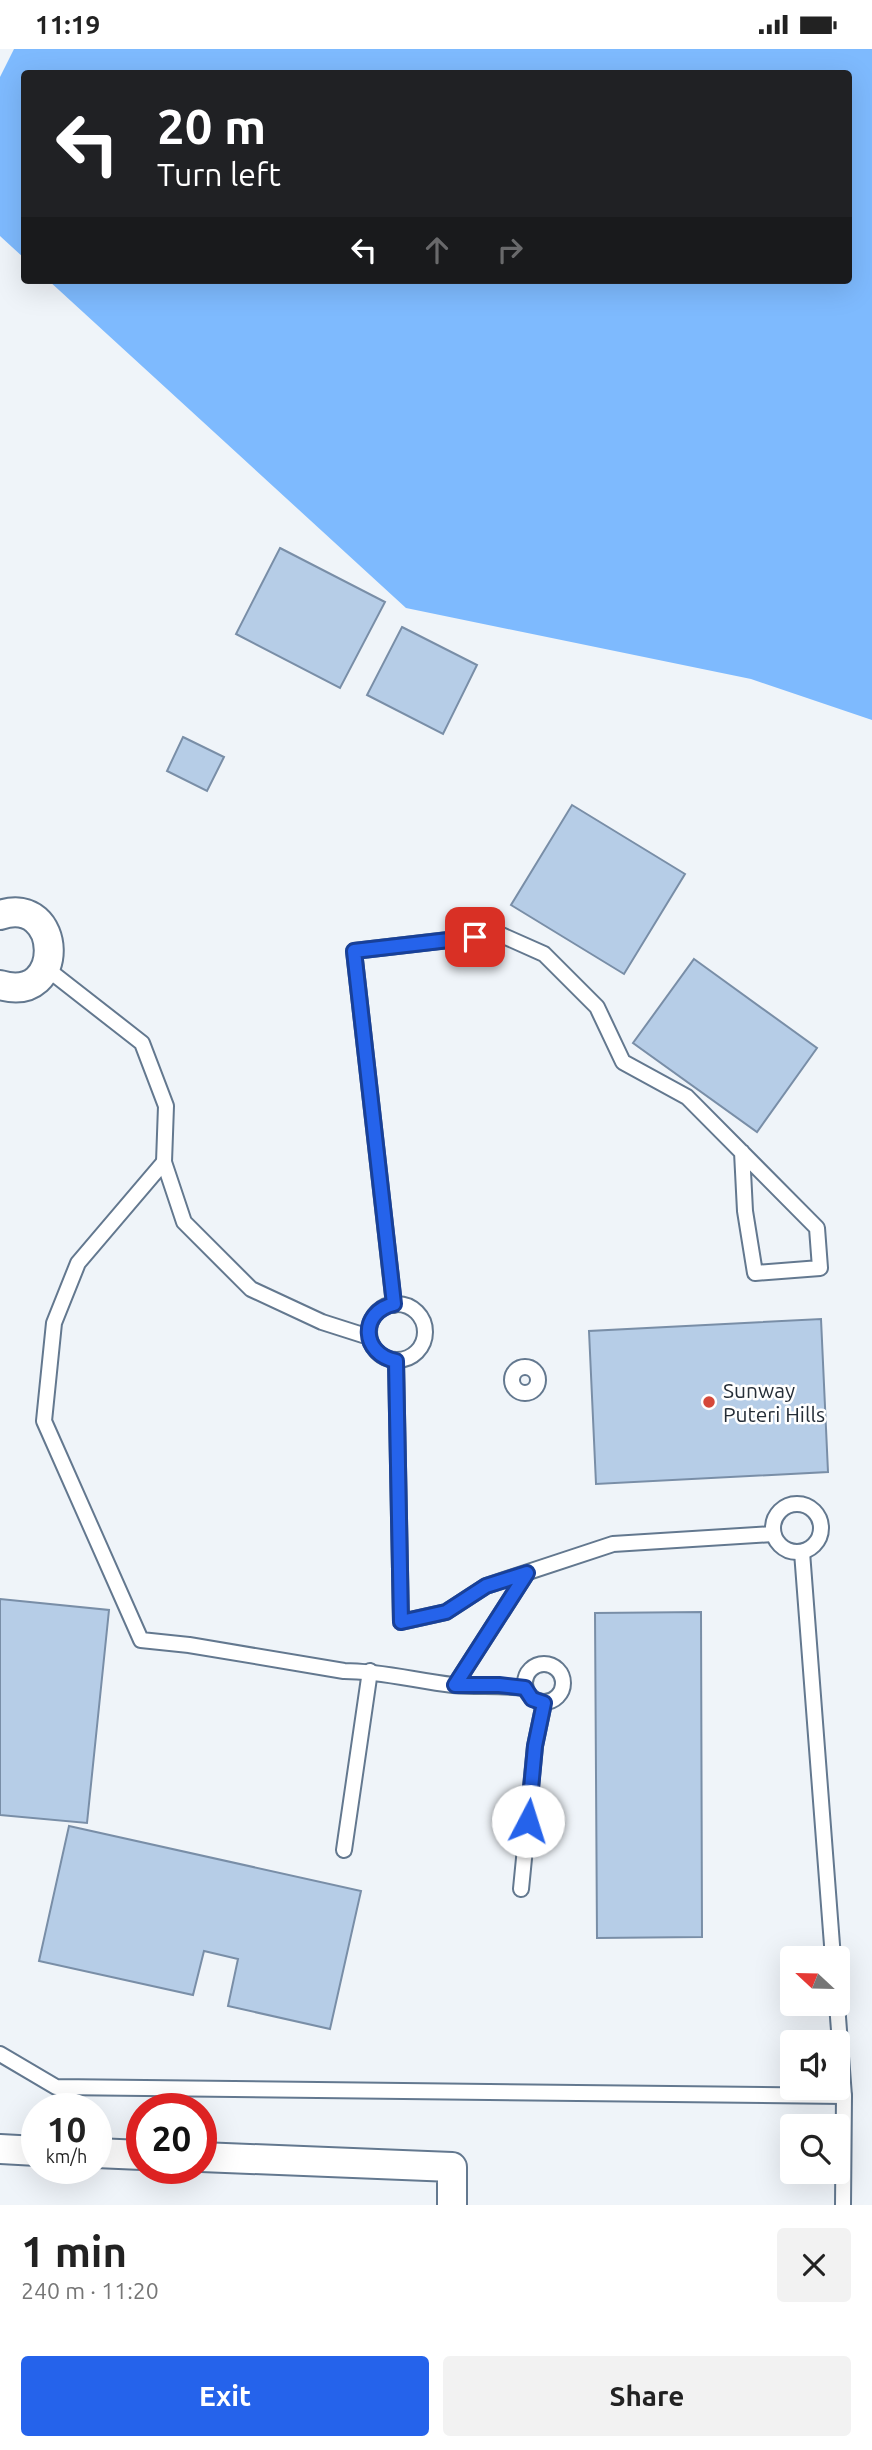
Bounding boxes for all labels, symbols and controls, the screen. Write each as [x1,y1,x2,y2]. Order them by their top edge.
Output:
text: 11:19 [35,10,100,39]
icon: left [42,98,133,189]
text: 20 m [157,98,266,153]
text: Turn left [157,156,281,192]
icon: left [345,231,383,269]
icon: ahead [418,231,456,269]
icon: right [491,231,529,269]
pin [445,907,505,967]
icon: arrive [456,918,494,956]
place label: Sunway Puteri Hills [723,1378,825,1426]
marker: Sunway Puteri Hills [701,1394,717,1410]
position arrow [491,1784,565,1858]
north arrow [780,1946,850,2016]
map controls [780,1946,850,2184]
button: sound [780,2030,850,2100]
speed limit sign: 20 [126,2093,217,2184]
text: 10 [47,2109,86,2149]
button: search [780,2114,850,2184]
text: km/h [46,2146,87,2166]
text: 1 min [21,2228,127,2275]
button: close [777,2228,851,2302]
text: 240 m · 11:20 [21,2278,159,2303]
button: Exit [21,2356,429,2436]
button: Share [443,2356,851,2436]

